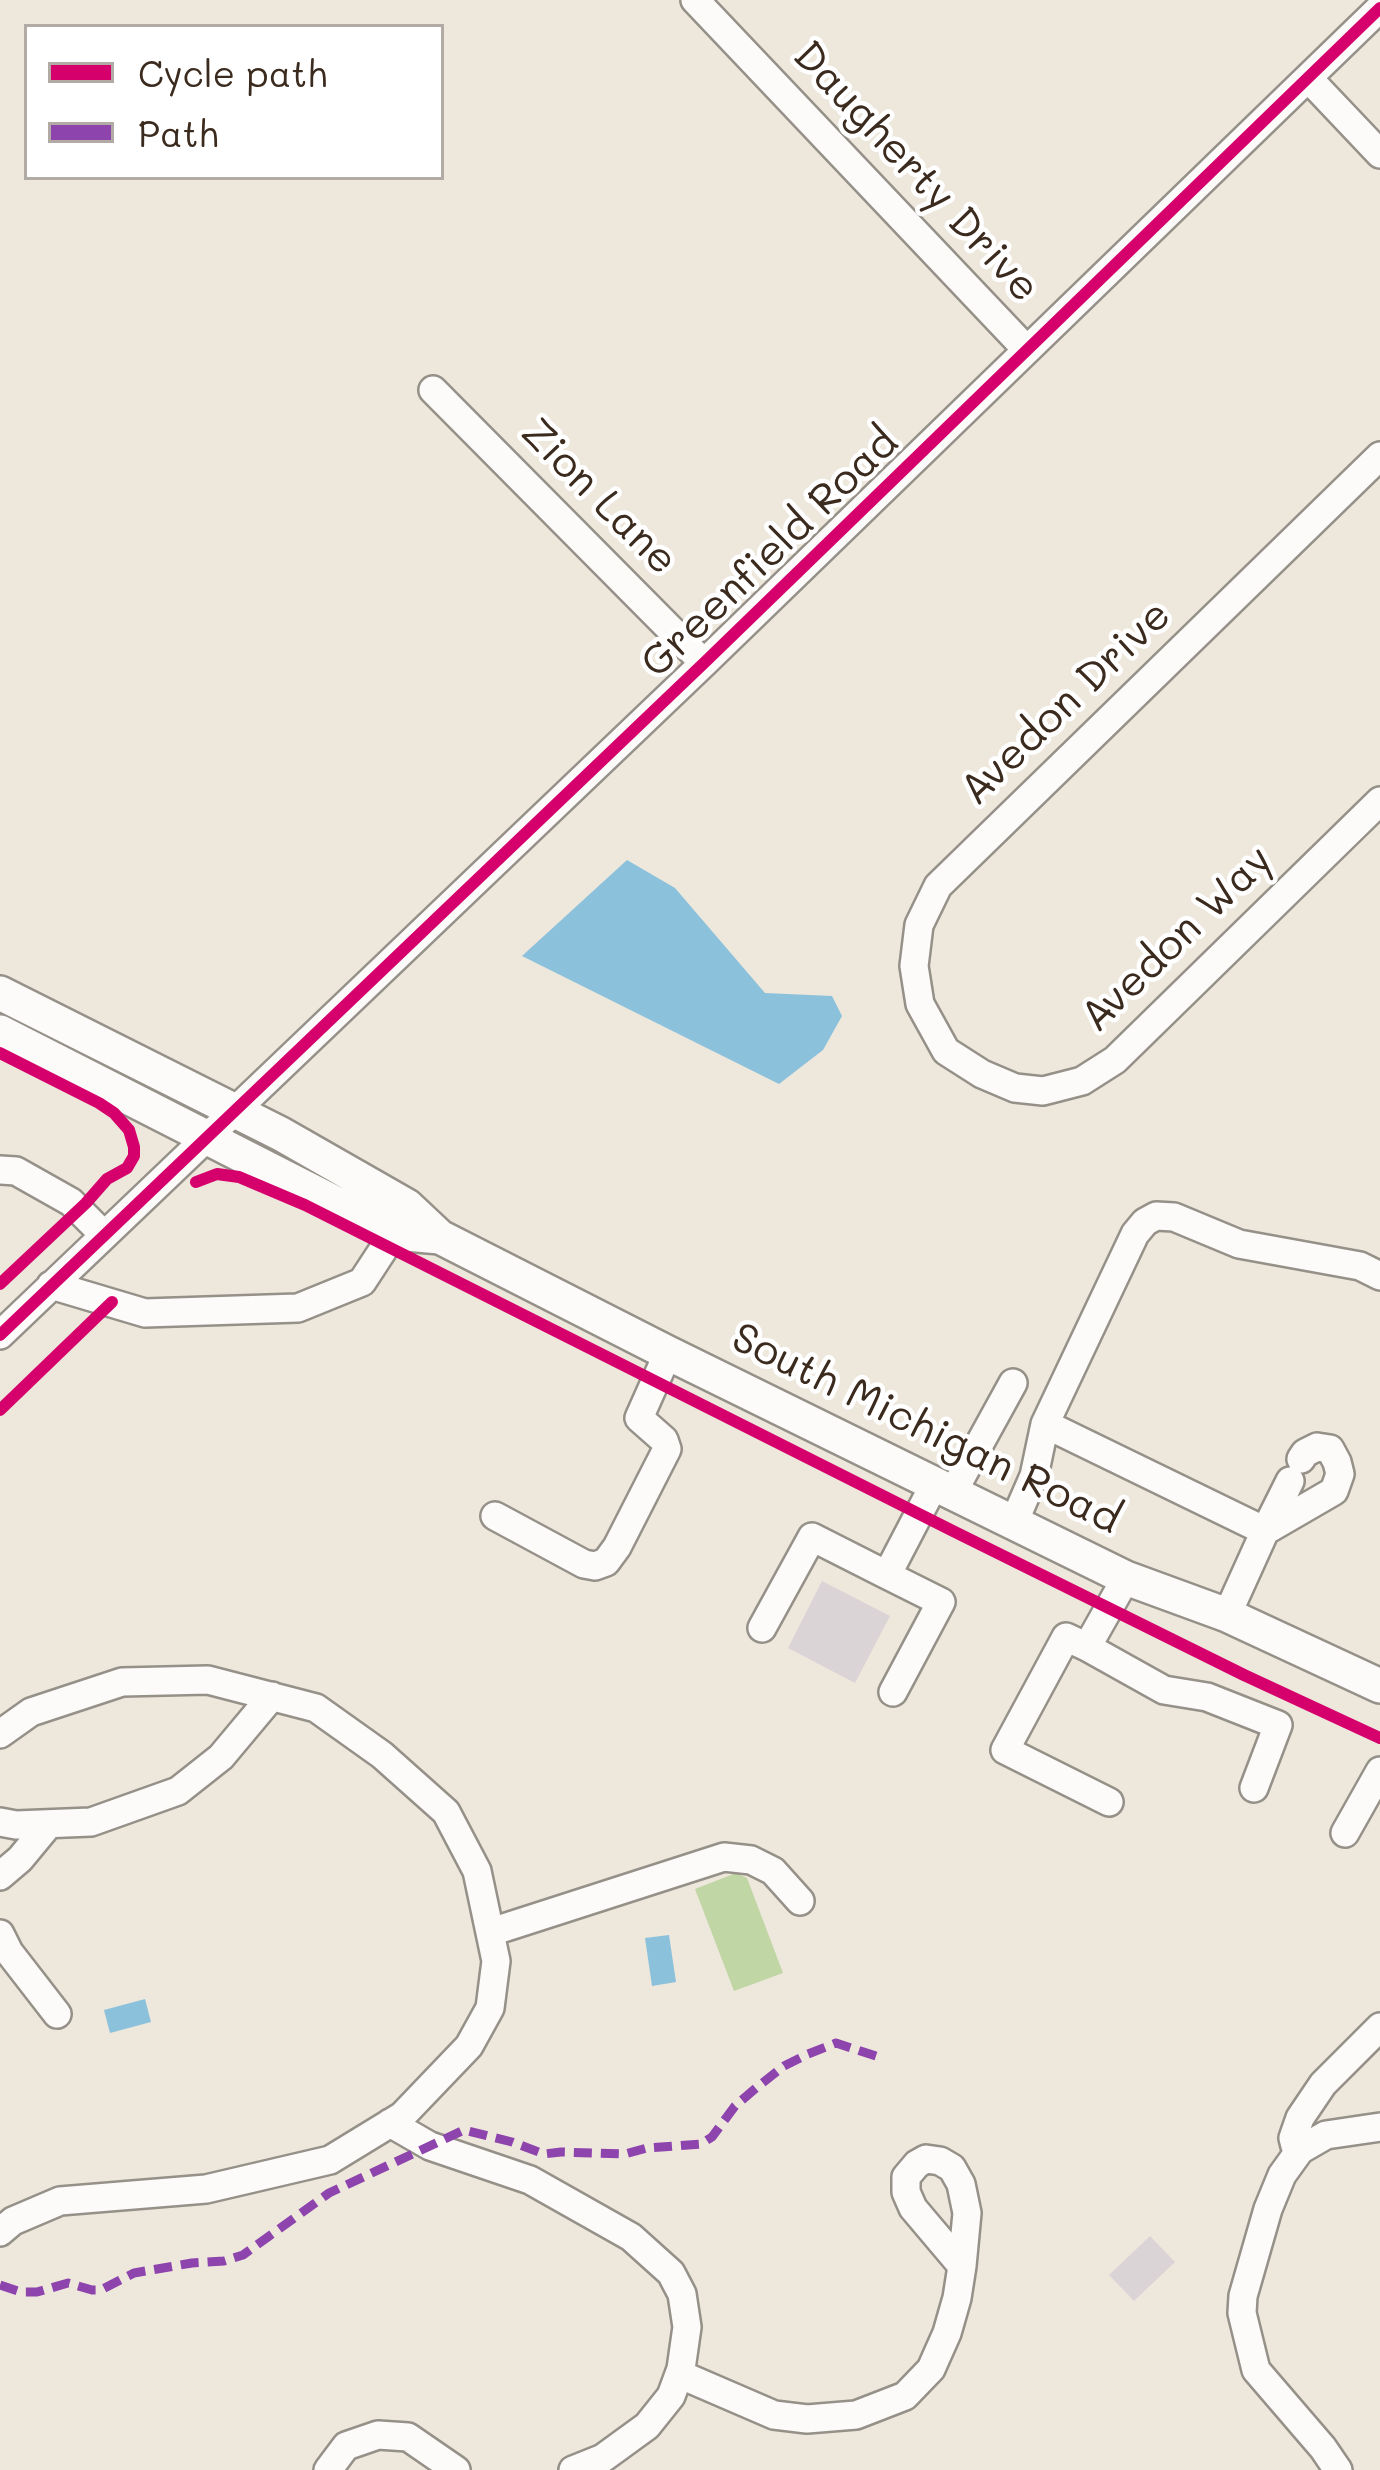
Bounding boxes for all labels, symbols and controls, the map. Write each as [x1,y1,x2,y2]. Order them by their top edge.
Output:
legend [24,24,444,180]
street label: Daugherty Drive [782,31,1050,313]
text: Cycle path [138,49,327,96]
text: Path [138,109,219,156]
street label: Zion Lane [510,408,688,586]
street label: Greenfield Road [631,418,909,688]
street label: Avedon Drive [951,590,1181,816]
street label: Avedon Way [1071,835,1283,1043]
street label: South Michigan Road [723,1313,1129,1545]

